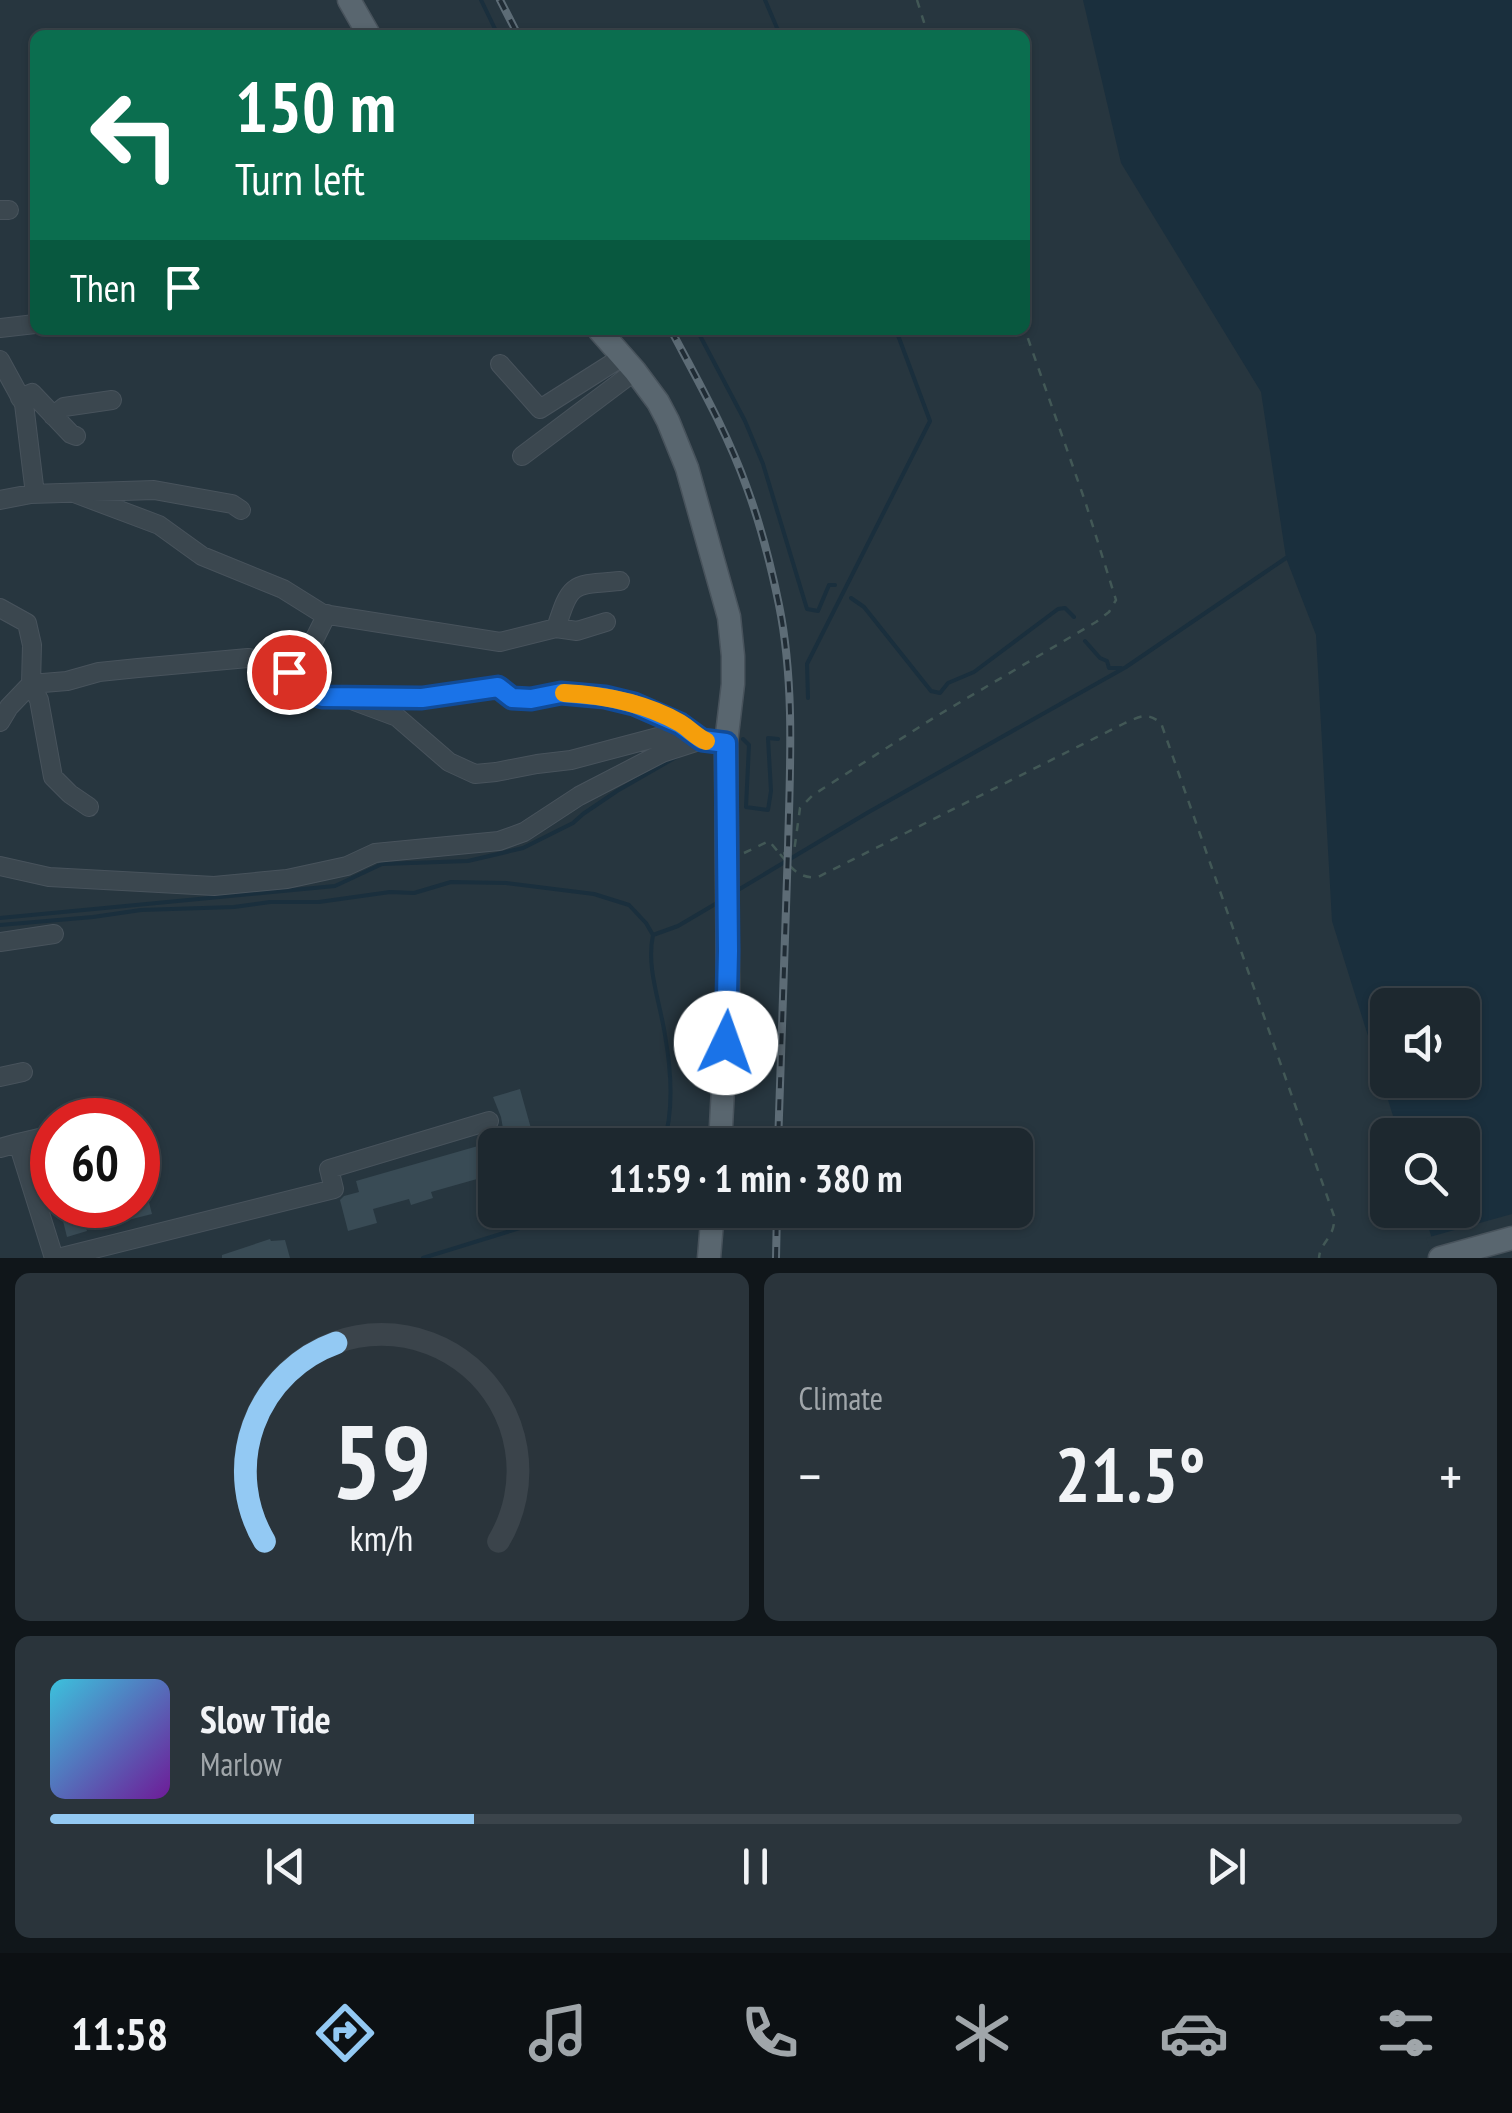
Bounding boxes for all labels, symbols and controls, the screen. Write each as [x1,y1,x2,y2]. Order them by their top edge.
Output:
text: 150 m [235,61,396,151]
icon: left [70,70,200,200]
text: Turn left [235,149,365,207]
icon: arrive [156,260,211,315]
text: Then [70,263,136,312]
pin [247,630,332,715]
icon: arrive [262,645,317,700]
map controls [1370,988,1480,1228]
button: sound [1370,988,1480,1098]
position arrow [674,991,778,1095]
speed limit sign: 60 [30,1098,160,1228]
button: search [1370,1118,1480,1228]
text: 11:59 · 1 min · 380 m [609,1153,902,1202]
text: Climate [799,1377,883,1419]
text: 59 [332,1393,431,1528]
text: 21.5° [1055,1426,1206,1523]
text: − [799,1440,821,1511]
text: + [1439,1440,1462,1511]
text: km/h [350,1515,413,1561]
text: Slow Tide [200,1694,331,1743]
text: Marlow [200,1743,282,1785]
icon: previous [258,1839,313,1894]
icon: pause [728,1839,783,1894]
icon: next [1199,1839,1254,1894]
icon: directions [310,1998,380,2068]
icon: music [523,1998,593,2068]
icon: phone [735,1998,805,2068]
icon: climate [947,1998,1017,2068]
icon: car [1159,1998,1229,2068]
icon: filters [1371,1998,1441,2068]
text: 11:58 [71,2004,168,2062]

